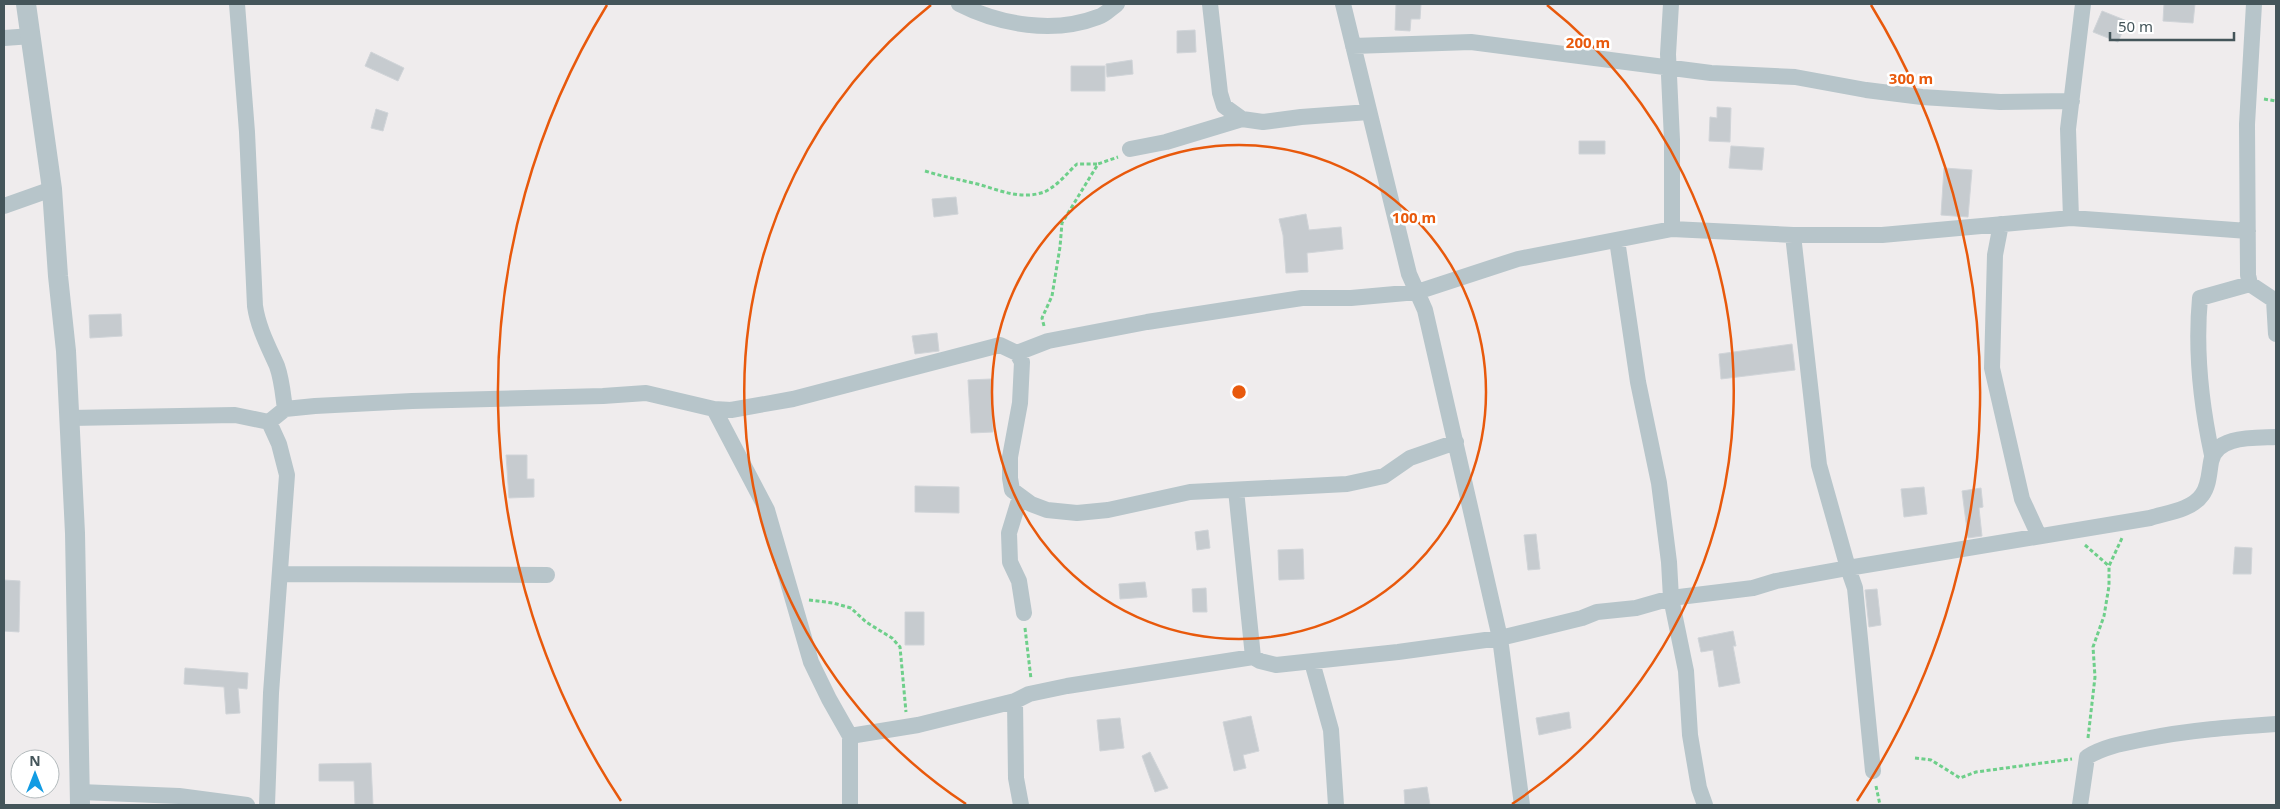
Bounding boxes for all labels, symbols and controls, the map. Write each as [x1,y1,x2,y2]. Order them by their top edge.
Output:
scale bar [2110,10,2234,42]
text: 50 m [2118,16,2153,36]
text: 200 m [1566,32,1610,52]
text: 300 m [1889,68,1933,88]
text: 100 m [1392,207,1436,227]
centre of rings [1230,383,1248,401]
north arrow [10,749,60,799]
text: N [29,751,41,770]

